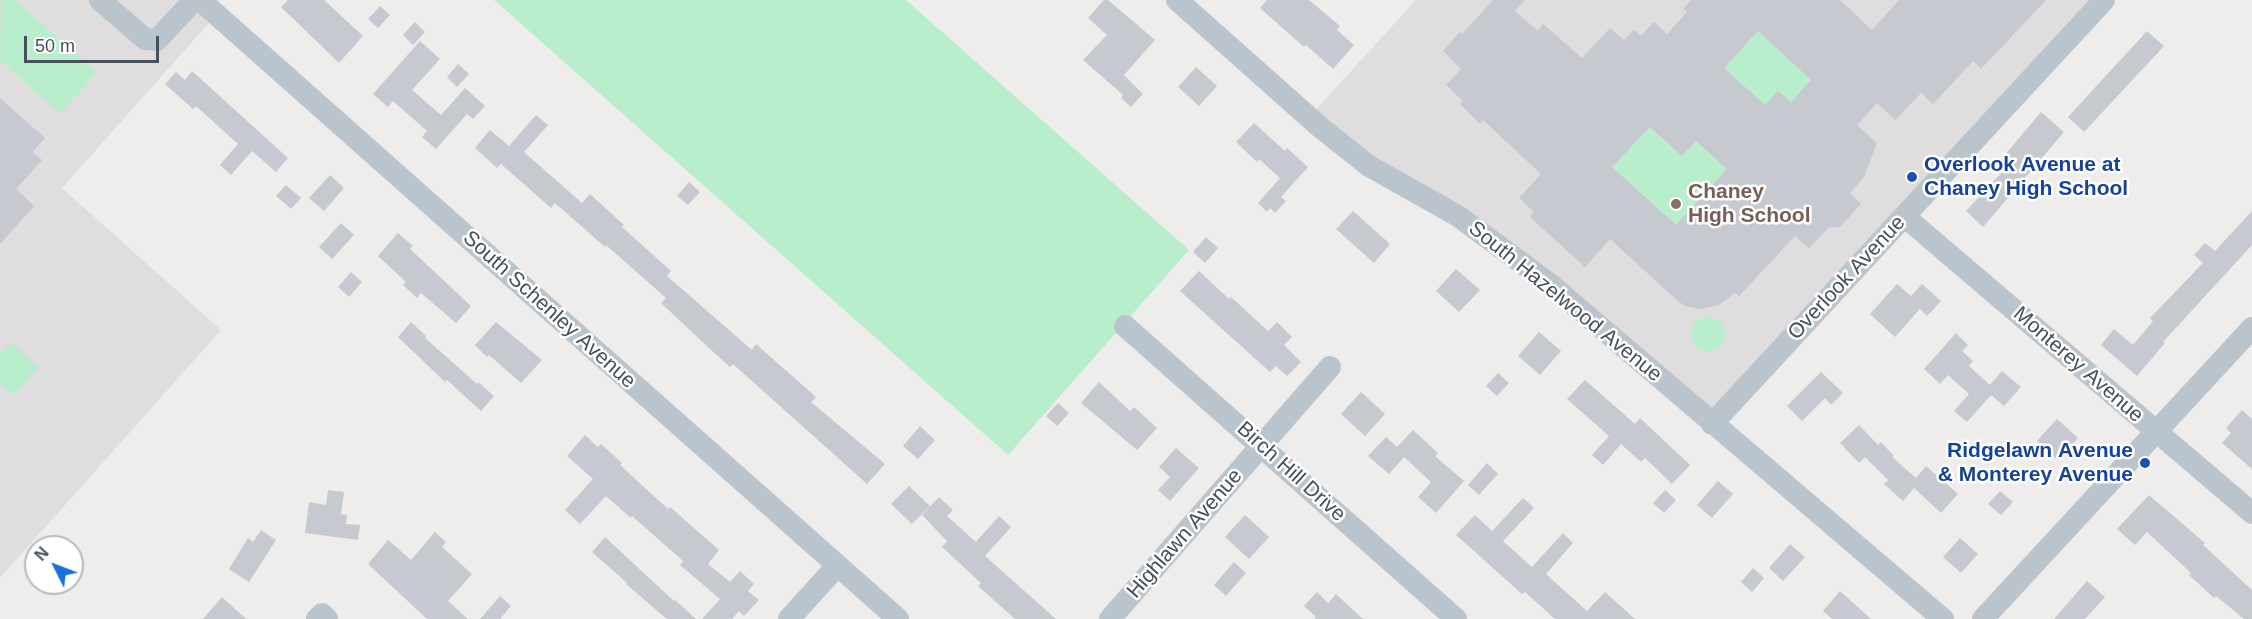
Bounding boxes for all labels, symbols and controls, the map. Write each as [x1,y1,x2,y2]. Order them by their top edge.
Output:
scale bar [27,24,162,62]
text: 50 m [35,36,75,56]
place label: Overlook Avenue at Chaney High School [1924,152,2128,202]
marker: Overlook Avenue at Chaney High School [1905,170,1919,184]
place label: Chaney High School [1688,179,1810,229]
marker: Chaney High School [1669,197,1683,211]
street label: Overlook Avenue [1783,211,1911,345]
street label: South Hazelwood Avenue [1463,216,1667,388]
street label: South Schenley Avenue [457,226,641,394]
street label: Monterey Avenue [2008,302,2148,428]
street label: Birch Hill Drive [1231,417,1351,527]
place label: Ridgelawn Avenue & Monterey Avenue [1938,438,2133,488]
marker: Ridgelawn Avenue & Monterey Avenue [2138,456,2152,470]
street label: Highlawn Avenue [1122,464,1248,604]
north arrow [24,535,84,595]
text: N [32,544,52,564]

